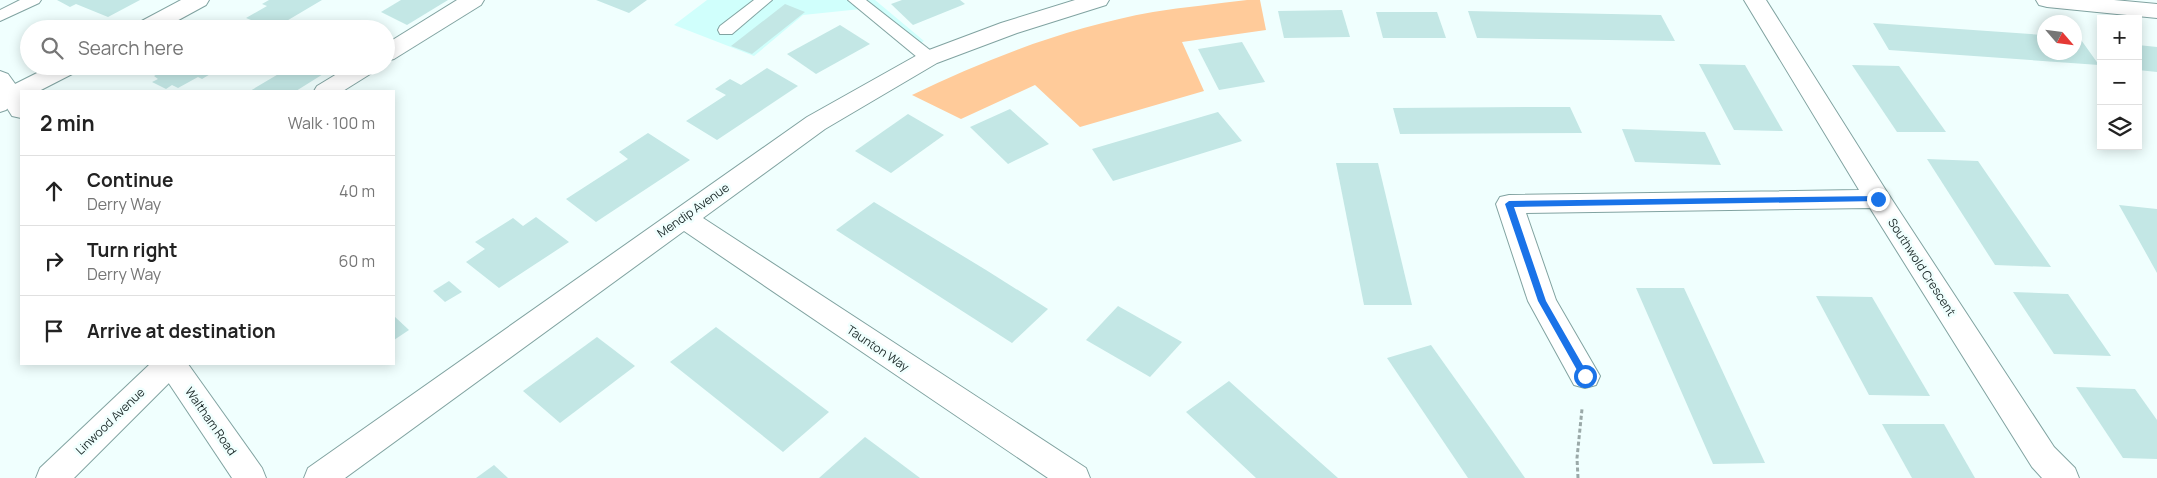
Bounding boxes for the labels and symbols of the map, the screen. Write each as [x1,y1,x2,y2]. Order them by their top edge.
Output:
north arrow [2037,15,2082,60]
street label: Mendip Avenue [654,179,732,241]
route end [1867,188,1890,211]
street label: Southwold Crescent [1884,215,1960,319]
street label: Taunton Way [843,321,913,375]
route start [1574,365,1597,388]
street label: Waltham Road [181,383,241,459]
street label: Linwood Avenue [72,384,148,458]

